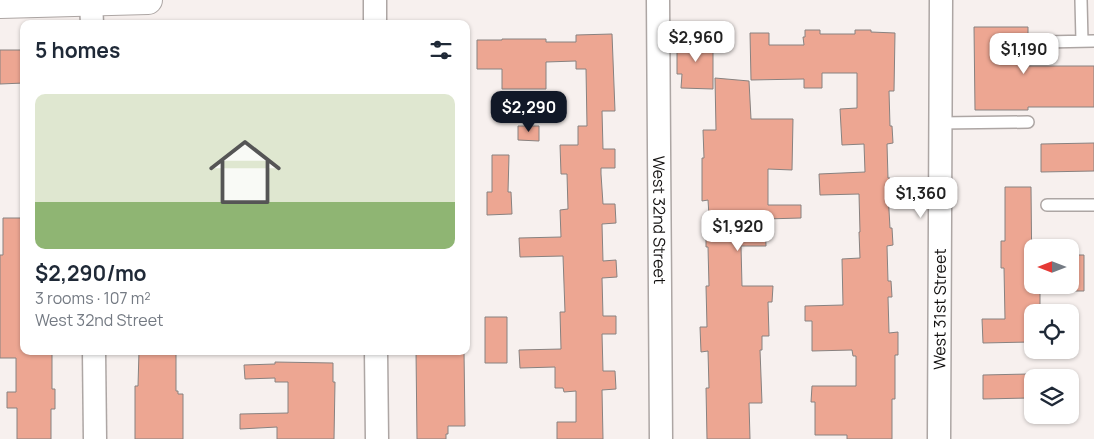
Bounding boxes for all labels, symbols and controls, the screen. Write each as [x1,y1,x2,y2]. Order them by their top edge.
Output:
pin: $2,960 [655,20,737,63]
text: $2,960 [669,26,723,48]
pin: $1,190 [983,32,1065,75]
text: 5 homes [35,36,120,64]
icon: filters [427,36,455,64]
text: $1,190 [1001,38,1047,60]
pin: $2,290 [488,90,570,133]
text: $2,290 [502,96,556,118]
icon: home [200,127,290,217]
street label: West 32nd Street [648,156,671,284]
pin: $1,360 [880,176,962,219]
text: $1,360 [895,182,947,204]
pin: $1,920 [697,210,779,252]
text: $1,920 [712,215,764,237]
north arrow [1024,239,1079,294]
map controls [1024,239,1079,424]
street label: West 31st Street [928,248,951,370]
text: $2,290/mo [35,259,147,287]
text: 3 rooms · 107 m² [35,287,151,309]
button: locate [1024,304,1079,359]
text: West 32nd Street [35,309,163,331]
button: layers [1024,369,1079,424]

